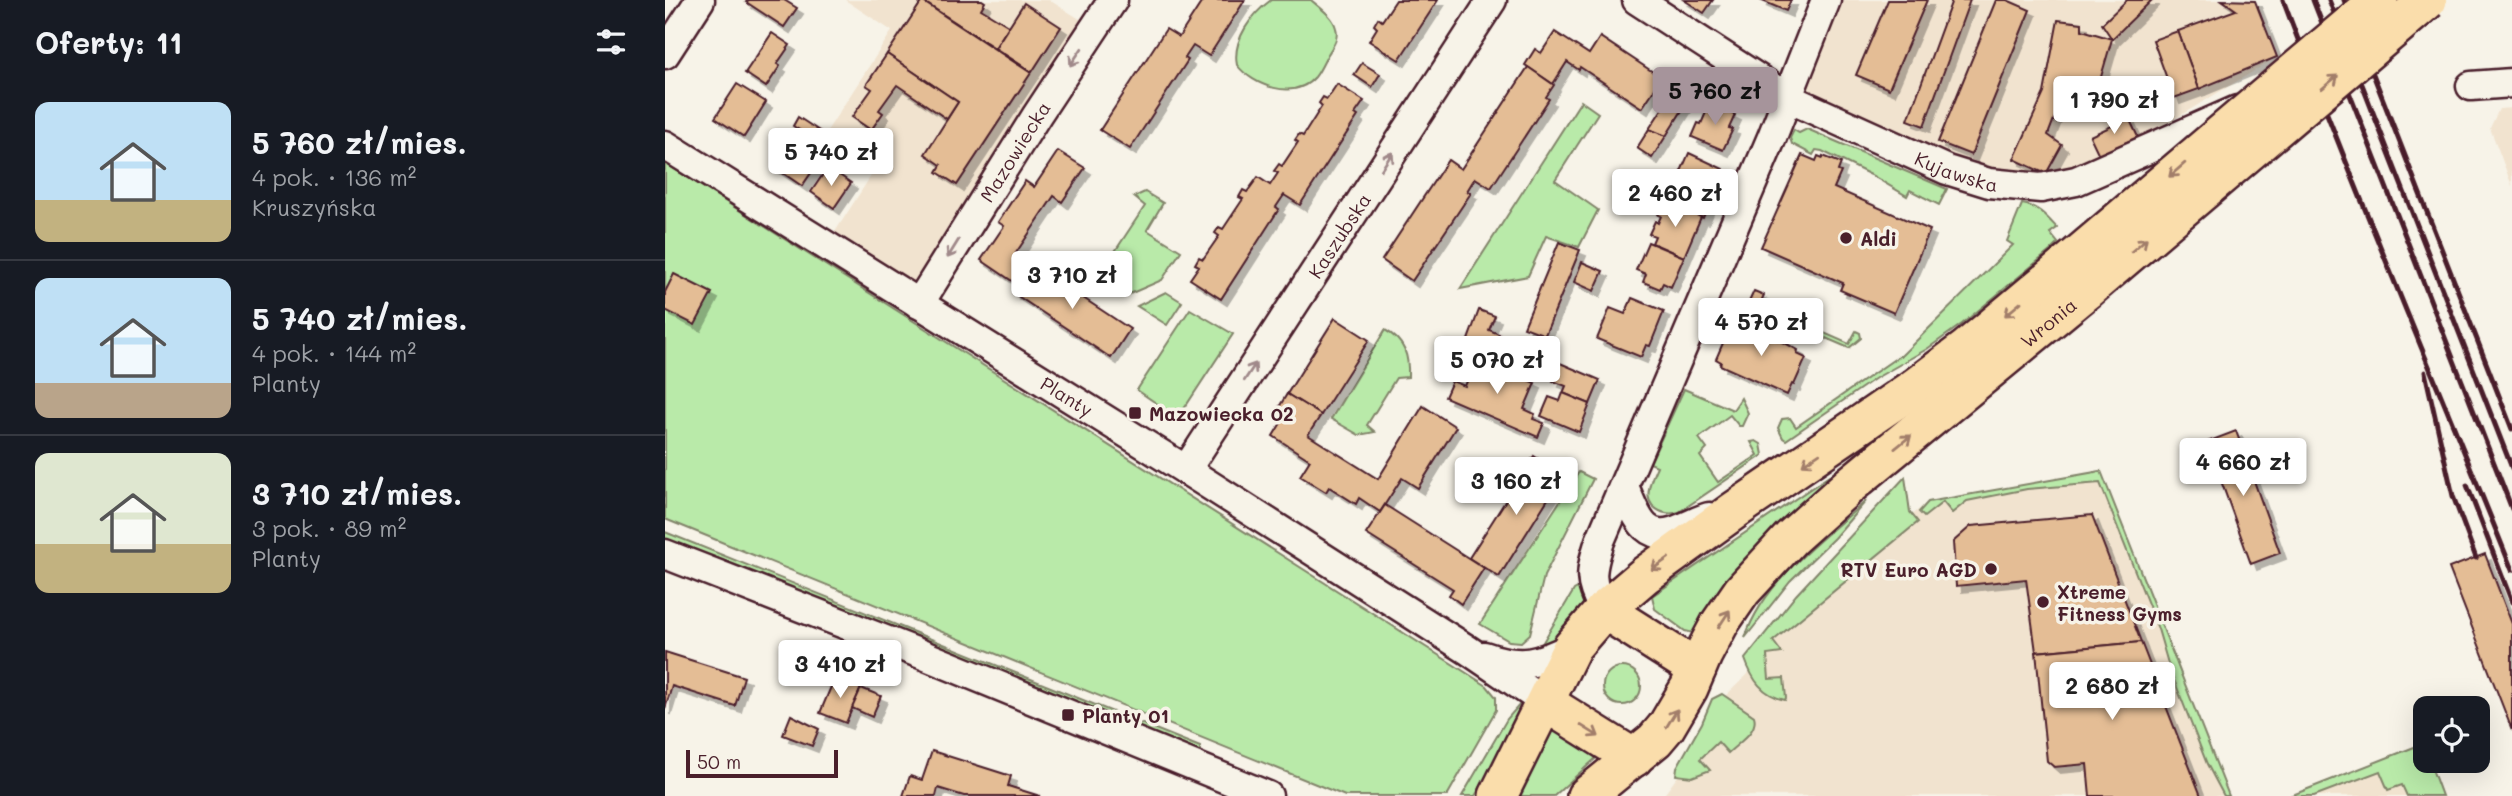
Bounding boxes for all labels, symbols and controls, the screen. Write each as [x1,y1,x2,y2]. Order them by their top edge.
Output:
text: Oferty: 11 [35,22,182,62]
icon: filters [592,23,630,61]
one-way arrow [1069,47,1083,66]
pin: 5 760 zł [1643,68,1787,127]
one-way arrow [2321,74,2339,89]
text: 5 760 zł [1669,75,1761,105]
pin: 1 790 zł [2042,76,2186,136]
text: 1 790 zł [2069,84,2159,114]
street label: Mazowiecka [973,96,1055,206]
text: 5 760 zł/mies. [252,122,467,162]
pin: 5 740 zł [759,128,903,188]
icon: home [91,130,175,214]
text: 5 740 zł [784,136,878,166]
street label: Kujawska [1911,145,1999,196]
one-way arrow [1381,151,1395,171]
text: 4 pok. · 136 m² [252,162,417,192]
one-way arrow [2168,162,2186,178]
pin: 2 460 zł [1603,170,1747,229]
text: 2 460 zł [1628,177,1722,207]
street label: Kaszubska [1302,188,1376,283]
text: Kruszyńska [252,192,377,222]
place label: Aldi [1860,226,1897,251]
marker: Aldi [1838,230,1854,246]
one-way arrow [2130,237,2148,253]
one-way arrow [946,238,960,258]
pin: 3 710 zł [1000,252,1144,311]
text: 3 710 zł [1027,259,1117,289]
street label: Wronia [2015,292,2081,353]
text: 5 740 zł/mies. [252,298,468,338]
pin: 4 570 zł [1689,298,1833,358]
one-way arrow [2004,301,2022,317]
icon: home [91,306,175,390]
text: 4 570 zł [1714,306,1808,336]
pin: 5 070 zł [1425,336,1569,396]
text: 4 pok. · 144 m² [252,338,416,368]
text: 5 070 zł [1450,344,1544,374]
one-way arrow [1243,362,1257,382]
text: Planty [252,368,321,398]
street label: Planty [1036,370,1098,422]
place label: Mazowiecka 02 [1149,401,1294,426]
marker: Mazowiecka 02 [1127,405,1143,421]
one-way arrow [1893,434,1911,450]
pin: 4 660 zł [2171,438,2315,498]
text: 4 660 zł [2195,446,2291,476]
one-way arrow [1802,452,1821,466]
pin: 3 160 zł [1444,458,1588,517]
text: 3 160 zł [1471,465,1561,495]
text: 3 710 zł/mies. [252,473,462,513]
icon: home [91,481,175,565]
text: 3 pok. · 89 m² [252,513,406,543]
text: Planty [252,543,321,573]
one-way arrow [1651,557,1670,571]
place label: RTV Euro AGD [1840,557,1977,582]
marker: RTV Euro AGD [1983,561,1999,577]
place label: Xtreme Fitness Gyms [2057,579,2182,626]
marker: Xtreme Fitness Gyms [2035,594,2051,610]
one-way arrow [1717,609,1731,629]
pin: 3 410 zł [768,640,912,700]
text: 3 410 zł [794,648,886,678]
pin: 2 680 zł [2040,662,2184,722]
text: 2 680 zł [2065,670,2159,700]
map controls [2413,696,2490,773]
button: locate [2413,696,2490,773]
place label: Planty 01 [1082,703,1169,728]
marker: Planty 01 [1060,707,1076,723]
one-way arrow [1665,708,1679,728]
one-way arrow [1580,724,1600,738]
scale bar [686,747,838,779]
text: 50 m [697,749,741,774]

